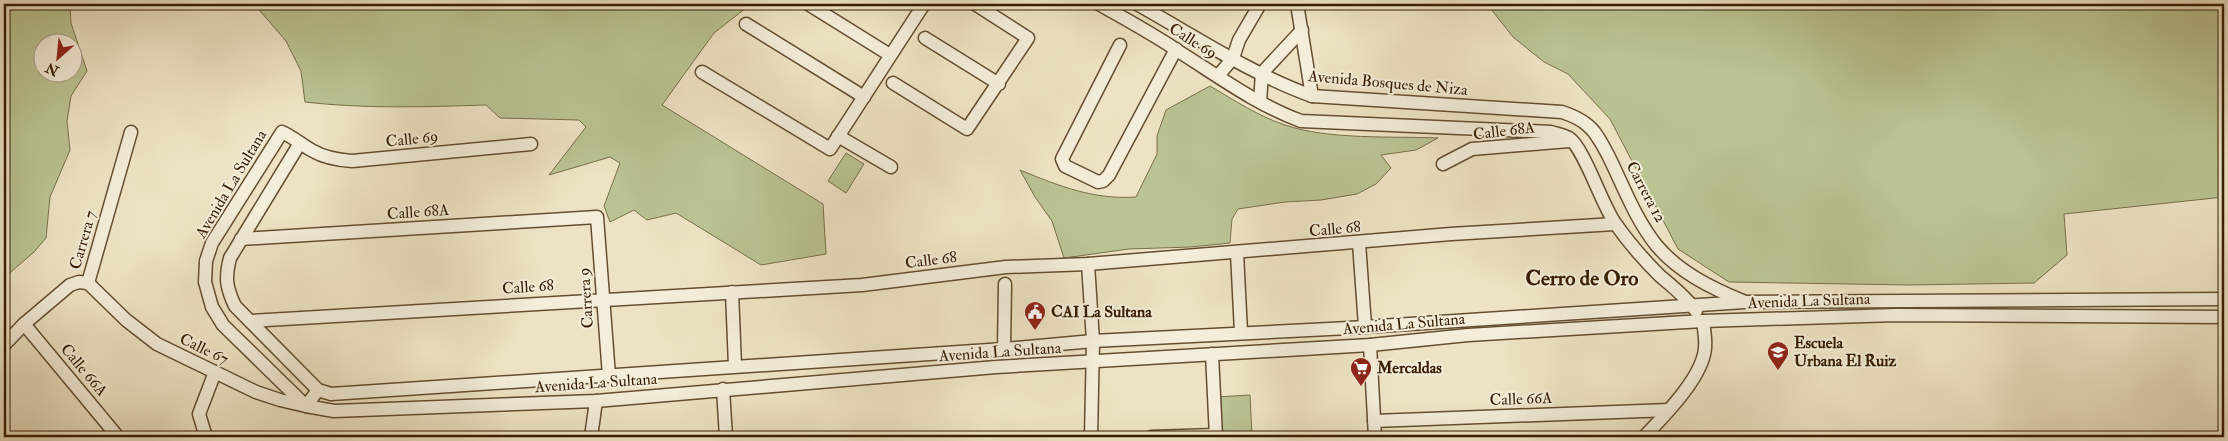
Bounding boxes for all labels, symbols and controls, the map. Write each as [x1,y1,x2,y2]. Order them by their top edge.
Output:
street label: Calle 69 [1165,19,1221,63]
north arrow [32,32,82,82]
text: N [42,59,63,80]
street label: Avenida Bosques de Niza [1306,66,1469,100]
street label: Calle 68A [1472,117,1536,145]
street label: Avenida La Sultana [190,126,271,243]
street label: Calle 69 [385,126,439,152]
street label: Carrera 12 [1622,158,1670,226]
street label: Calle 68A [386,200,450,224]
street label: Carrera 7 [65,208,101,272]
street label: Calle 68 [1308,217,1362,241]
street label: Calle 68 [904,247,959,273]
district label: Cerro de Oro [1526,265,1638,292]
street label: Carrera 9 [574,267,598,329]
street label: Calle 68 [501,275,555,299]
street label: Avenida La Sultana [1746,289,1871,313]
public building icon: CAI La Sultana [1023,300,1047,331]
place label: CAI La Sultana [1051,302,1152,322]
street label: Avenida La Sultana [1341,309,1466,339]
street label: Calle 67 [176,329,232,370]
place label: Escuela Urbana El Ruiz [1794,333,1896,371]
street label: Avenida La Sultana [937,338,1062,366]
street label: Calle 66A [56,340,112,400]
school or university icon: Escuela Urbana El Ruiz [1766,340,1790,371]
supermarket icon: Mercaldas [1349,356,1373,387]
place label: Mercaldas [1376,358,1442,378]
street label: Avenida La Sultana [533,369,658,397]
street label: Calle 66A [1489,388,1553,410]

